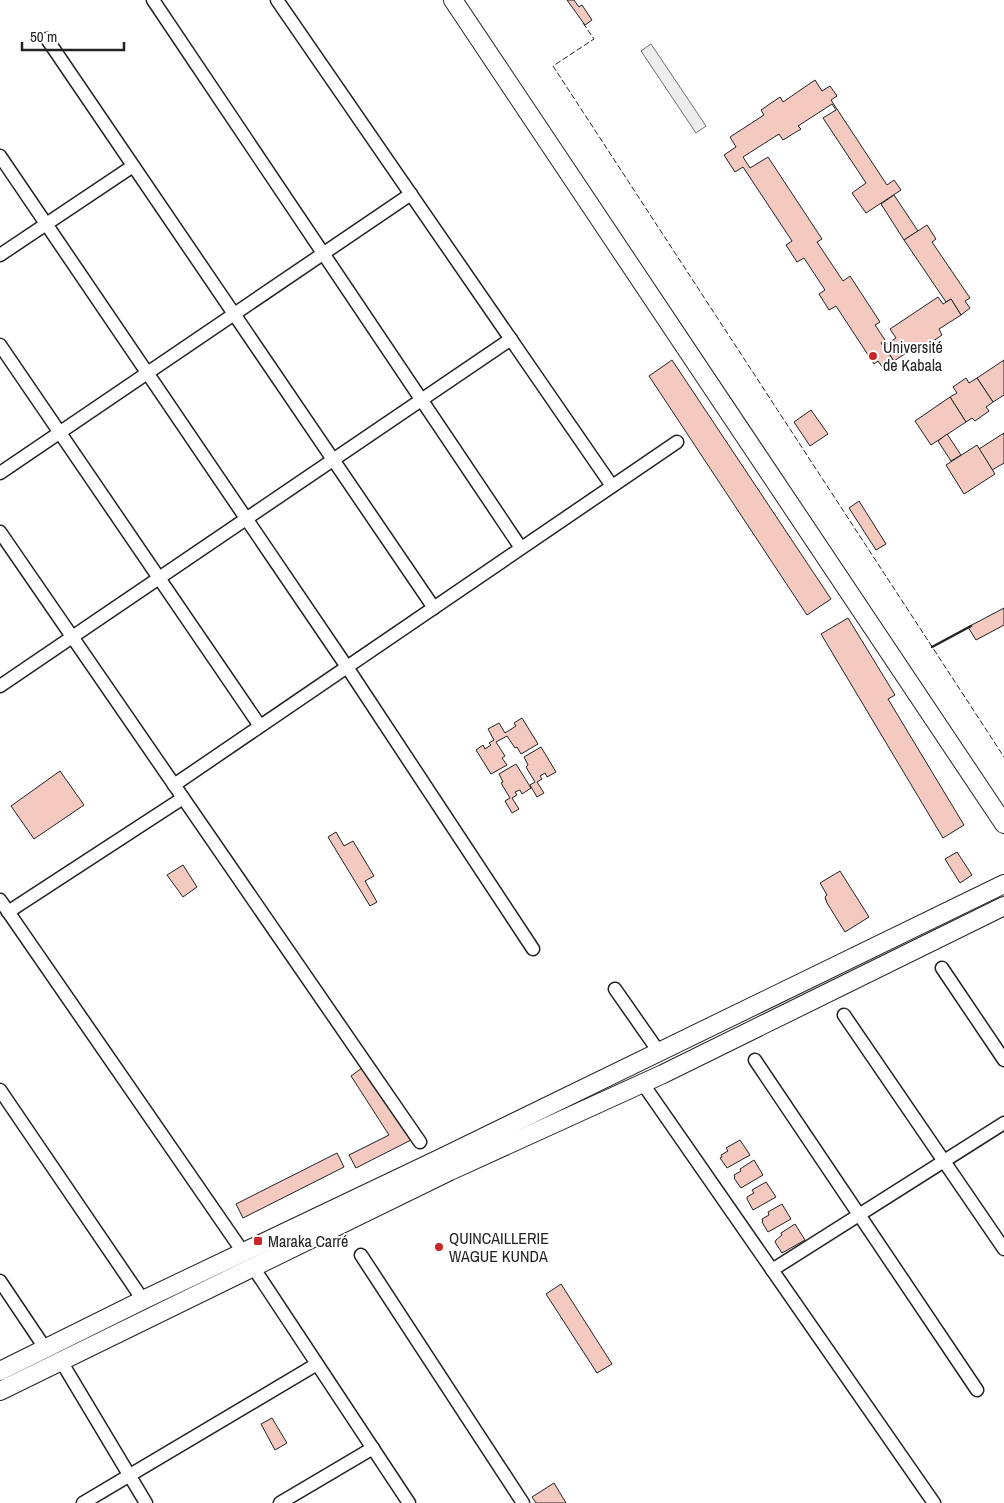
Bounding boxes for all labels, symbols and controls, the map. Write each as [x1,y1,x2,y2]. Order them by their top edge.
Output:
scale bar [22,20,125,52]
text: 50 m [30,26,57,47]
place label: Université de Kabala [883,336,943,376]
marker: Université de Kabala [867,350,879,362]
place label: QUINCAILLERIE WAGUE KUNDA [449,1227,549,1267]
place label: Maraka Carré [268,1230,348,1252]
marker: Maraka Carré [252,1235,264,1247]
marker: QUINCAILLERIE WAGUE KUNDA [433,1241,445,1253]

